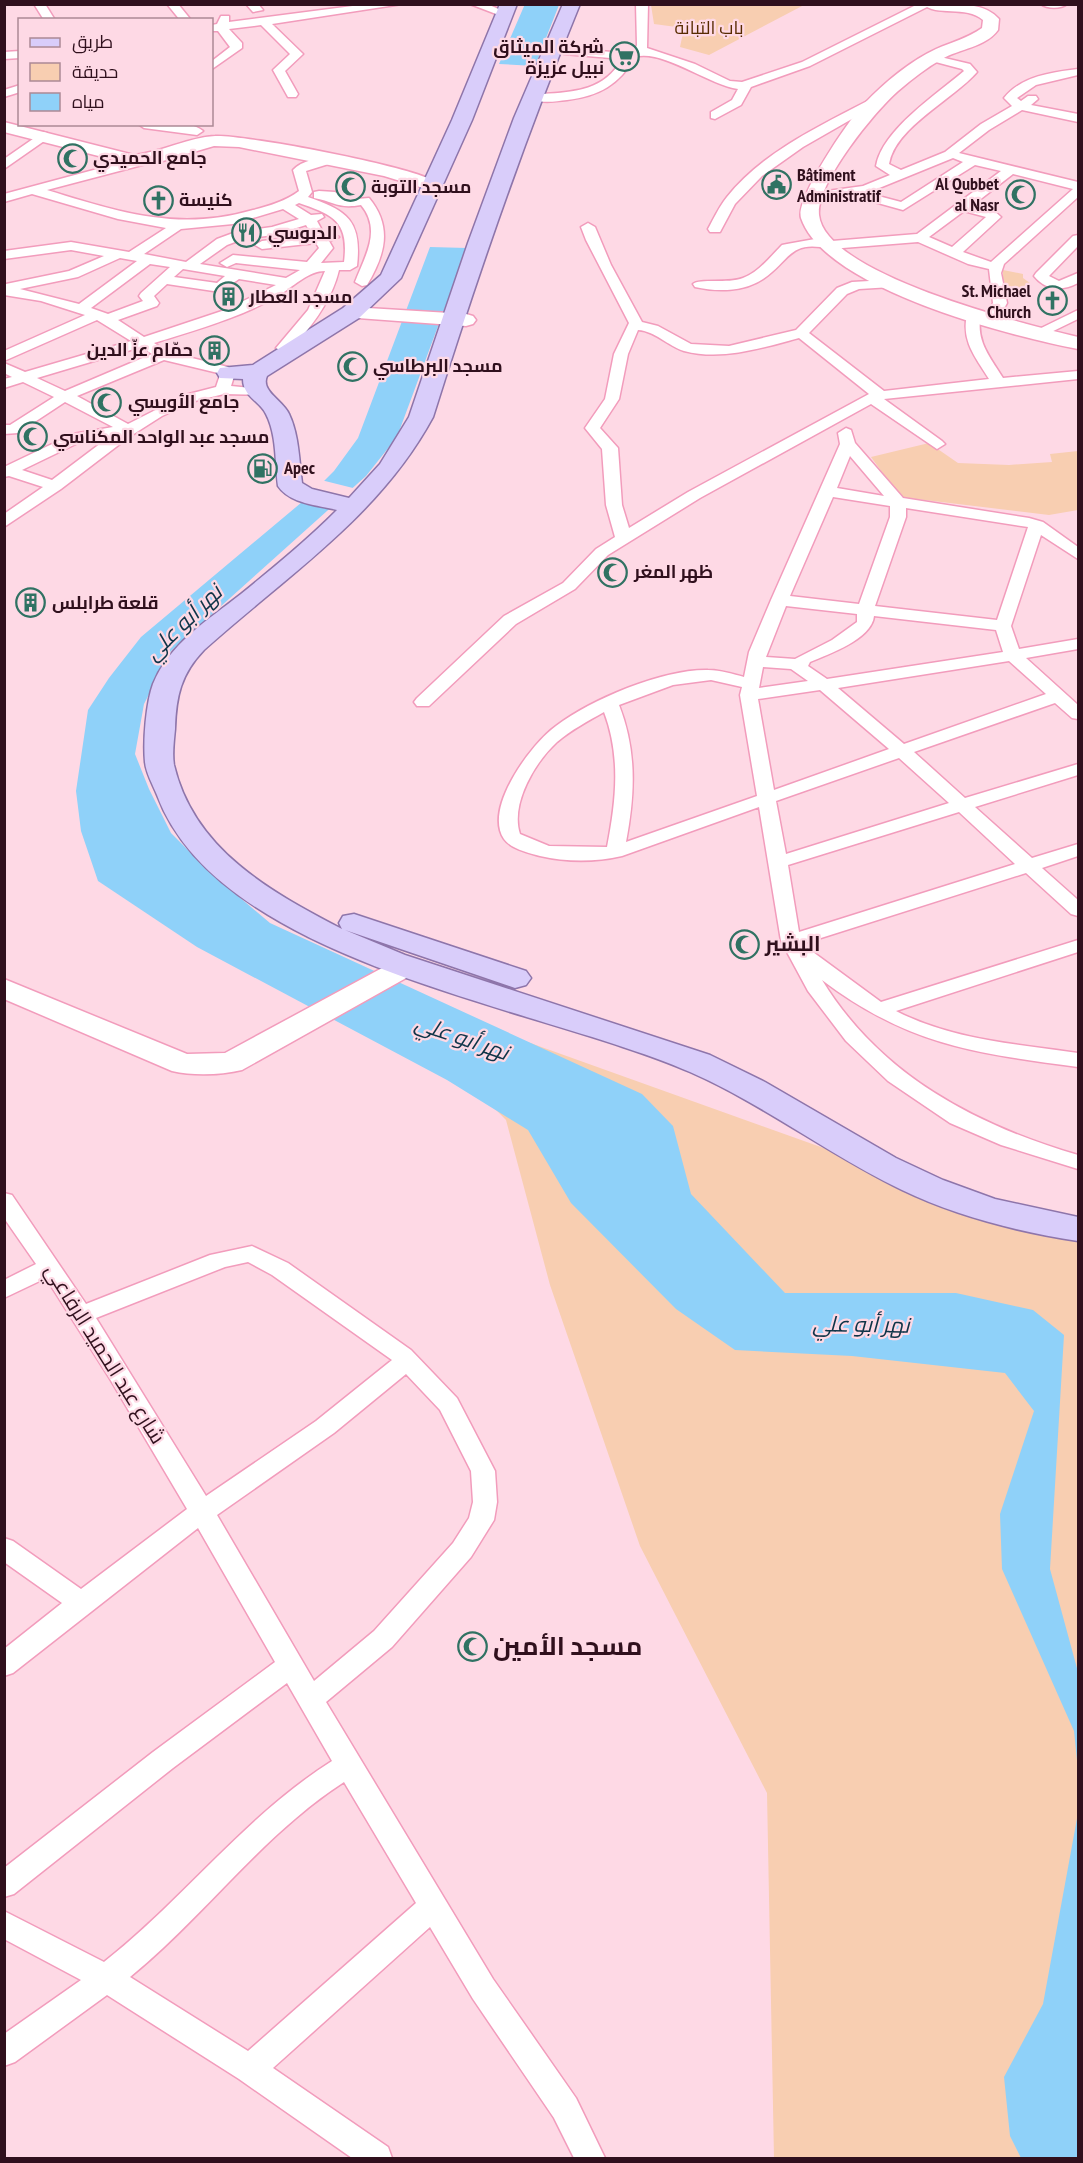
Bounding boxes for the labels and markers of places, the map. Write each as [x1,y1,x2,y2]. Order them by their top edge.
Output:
place label: شركة الميثاق نبيل عزيزة [493,35,604,79]
supermarket icon: شركة الميثاق نبيل عزيزة [609,41,641,73]
mosque icon: جامع الحميدي [56,142,88,174]
place label: جامع الحميدي [93,146,207,172]
place label: Bâtiment Administratif [796,163,882,207]
public building icon: Bâtiment Administratif [760,169,792,201]
mosque icon: مسجد التوبة [334,171,366,203]
place label: Al Qubbet al Nasr [934,172,1000,216]
place label: مسجد التوبة [371,175,472,198]
mosque icon: Al Qubbet al Nasr [1004,178,1036,210]
church icon: كنيسة [142,184,174,216]
place label: كنيسة [179,188,233,211]
restaurant icon: الدبوسي [231,217,263,249]
place label: الدبوسي [268,221,338,247]
place label: St. Michael Church [962,279,1032,323]
building icon: مسجد العطار [212,281,244,313]
place label: مسجد العطار [248,285,352,308]
church icon: St. Michael Church [1036,285,1068,317]
building icon: حمّام عزّ الدين [198,334,230,366]
place label: حمّام عزّ الدين [87,338,193,362]
mosque icon: مسجد البرطاسي [336,350,368,382]
place label: مسجد البرطاسي [373,354,503,380]
mosque icon: جامع الأويسي [91,386,123,418]
place label: جامع الأويسي [128,390,239,416]
mosque icon: مسجد عبد الواحد المكناسي [16,421,48,453]
place label: مسجد عبد الواحد المكناسي [53,425,269,451]
fuel station icon: Apec [247,452,279,484]
place label: Apec [283,456,316,479]
mosque icon: ظهر المغر [597,556,629,588]
place label: ظهر المغر [633,560,713,583]
building icon: قلعة طرابلس [15,587,47,619]
place label: قلعة طرابلس [52,591,159,614]
mosque icon: البشير [728,928,760,960]
place label: البشير [764,930,821,957]
place label: مسجد الأمين [493,1629,643,1662]
mosque icon: مسجد الأمين [456,1630,488,1662]

